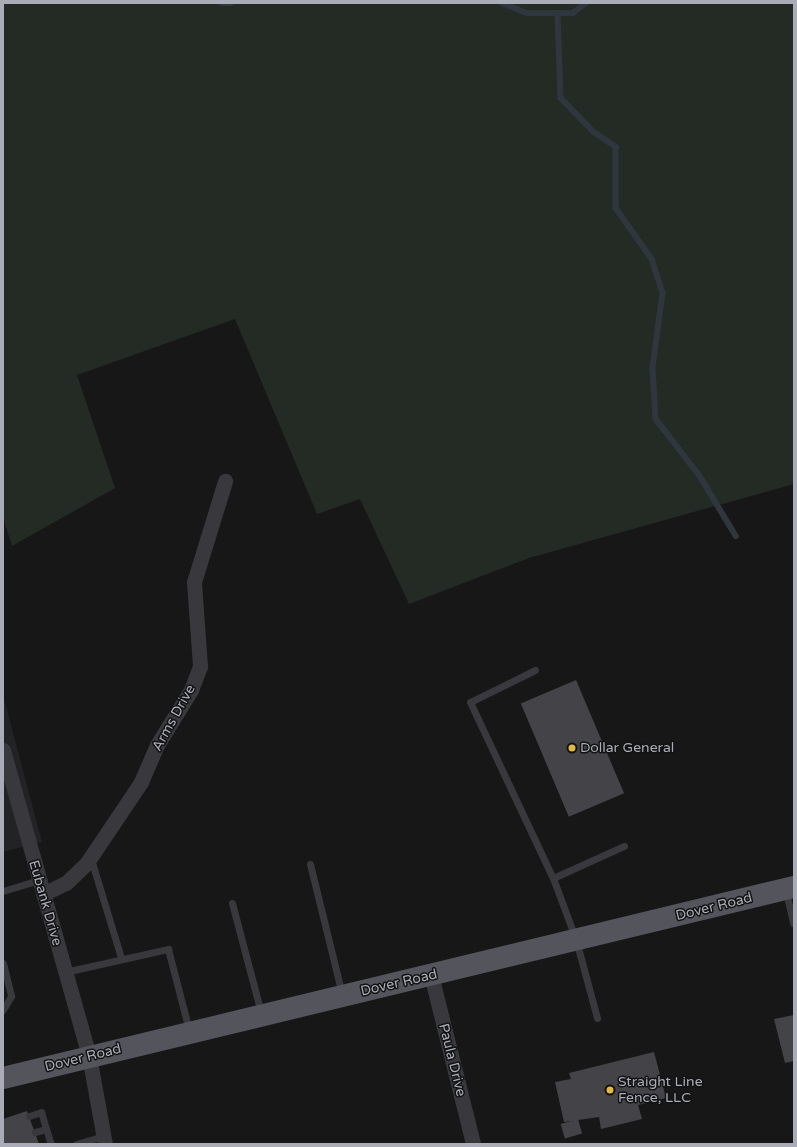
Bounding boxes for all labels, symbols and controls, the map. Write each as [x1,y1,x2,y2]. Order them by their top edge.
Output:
street label: Arms Drive [149,682,199,754]
place label: Dollar General [580,740,674,756]
marker: Dollar General [567,743,577,753]
street label: Eubank Drive [25,858,65,948]
street label: Dover Road [674,889,754,925]
street label: Dover Road [359,966,439,1000]
street label: Paula Drive [435,1022,469,1098]
street label: Dover Road [43,1040,123,1076]
place label: Straight Line Fence, LLC [618,1074,703,1106]
marker: Straight Line Fence, LLC [605,1085,615,1095]

